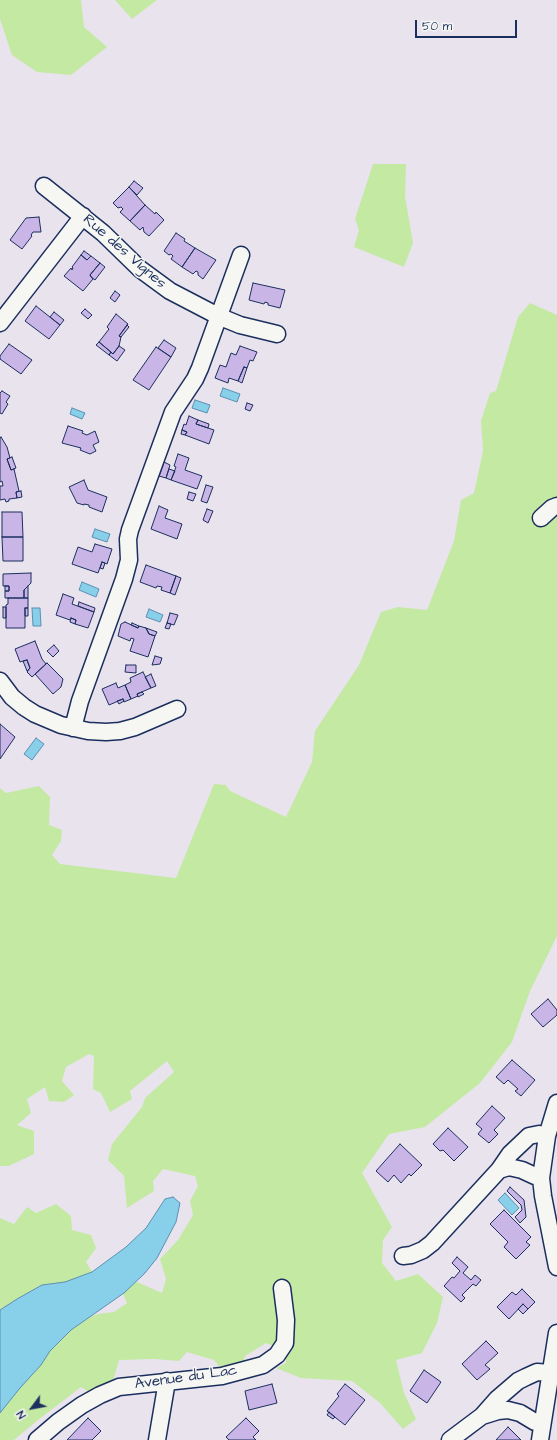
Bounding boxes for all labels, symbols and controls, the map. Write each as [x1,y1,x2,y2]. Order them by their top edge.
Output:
scale bar [417,12,519,38]
text: 50 m [422,18,452,35]
street label: Rue des Vignes [79,211,169,293]
street label: Avenue du Lac [133,1362,239,1394]
north arrow [12,1388,52,1428]
text: N [13,1408,30,1422]

